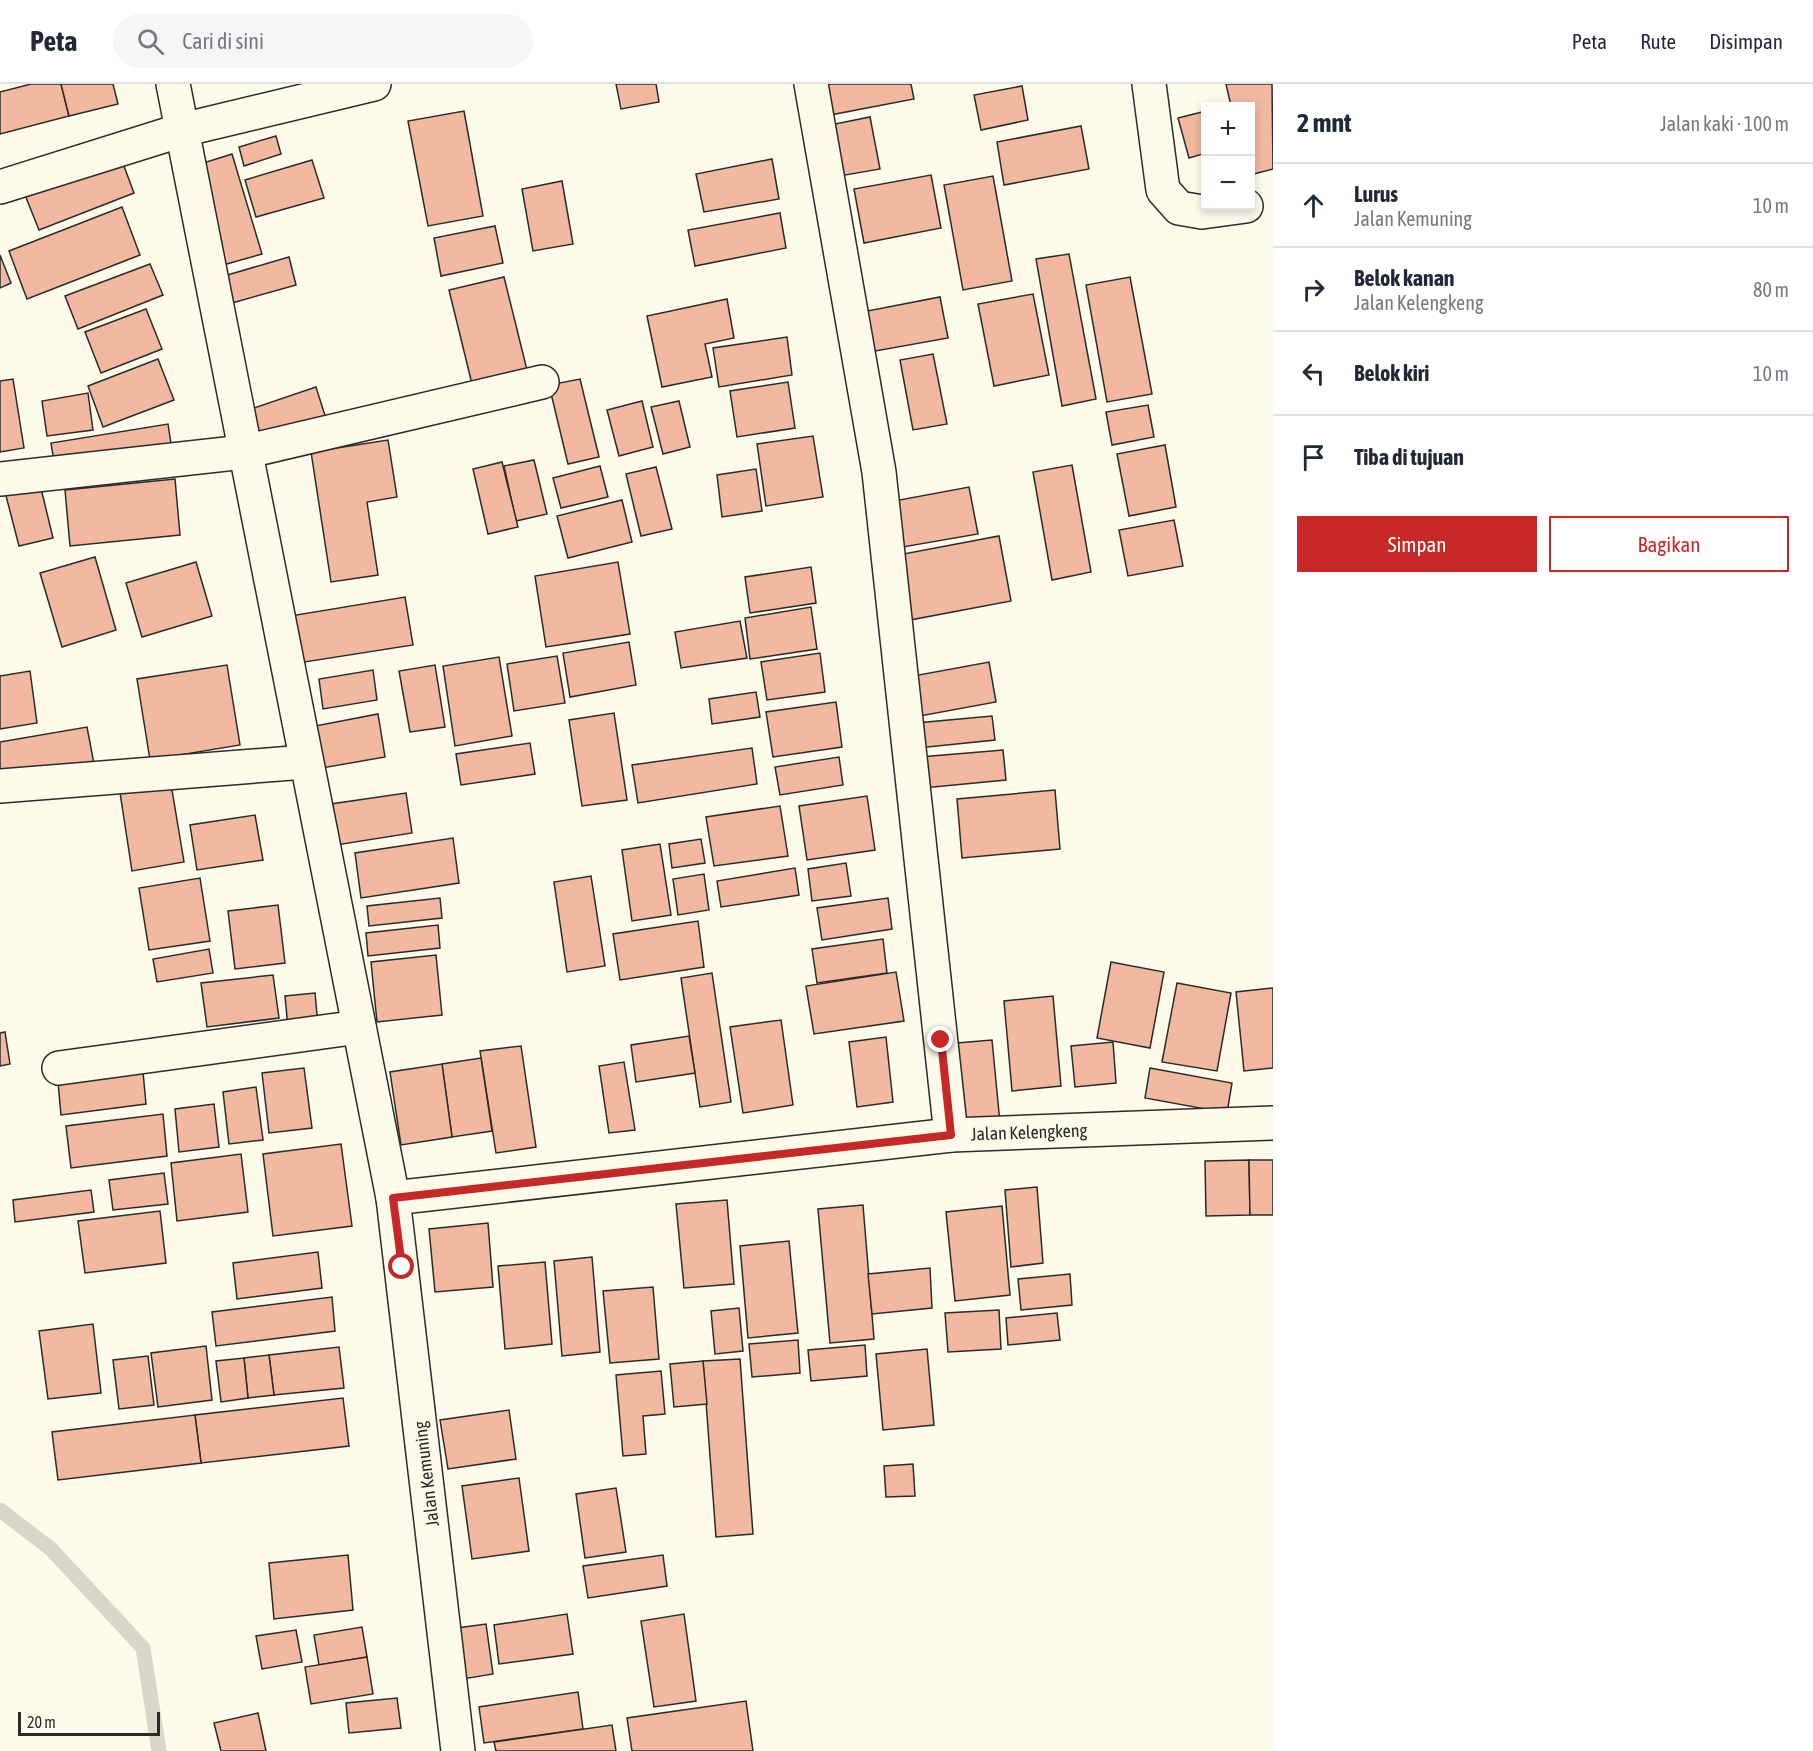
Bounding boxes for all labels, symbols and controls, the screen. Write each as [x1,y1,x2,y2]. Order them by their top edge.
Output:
search box [113,14,533,68]
text: Peta [30,25,77,57]
icon: search [134,25,167,58]
text: Cari di sini [182,28,264,54]
text: Peta [1572,29,1607,53]
text: Rute [1640,29,1676,53]
text: Disimpan [1709,29,1783,53]
map controls [1201,102,1255,210]
button: + [1201,102,1255,156]
text: 2 mnt [1297,108,1352,138]
text: Jalan kaki · 100 m [1660,112,1789,135]
button: − [1201,156,1255,210]
text: Lurus [1354,181,1398,207]
icon: ahead [1297,189,1330,222]
text: 10 m [1753,194,1789,217]
text: Jalan Kemuning [1354,207,1472,230]
text: Belok kanan [1354,265,1455,291]
icon: right [1297,273,1330,306]
text: 80 m [1753,278,1789,301]
text: Jalan Kelengkeng [1354,291,1483,314]
icon: left [1297,357,1330,390]
text: Belok kiri [1354,360,1429,386]
text: 10 m [1753,362,1789,385]
icon: arrive [1297,441,1330,474]
text: Tiba di tujuan [1354,444,1464,470]
button: Simpan [1297,516,1537,572]
button: Bagikan [1549,516,1789,572]
route end [927,1026,953,1052]
street label: Jalan Kelengkeng [970,1119,1088,1145]
route start [388,1253,414,1279]
street label: Jalan Kemuning [409,1420,443,1528]
scale bar [18,1709,160,1736]
text: 20 m [27,1713,56,1731]

